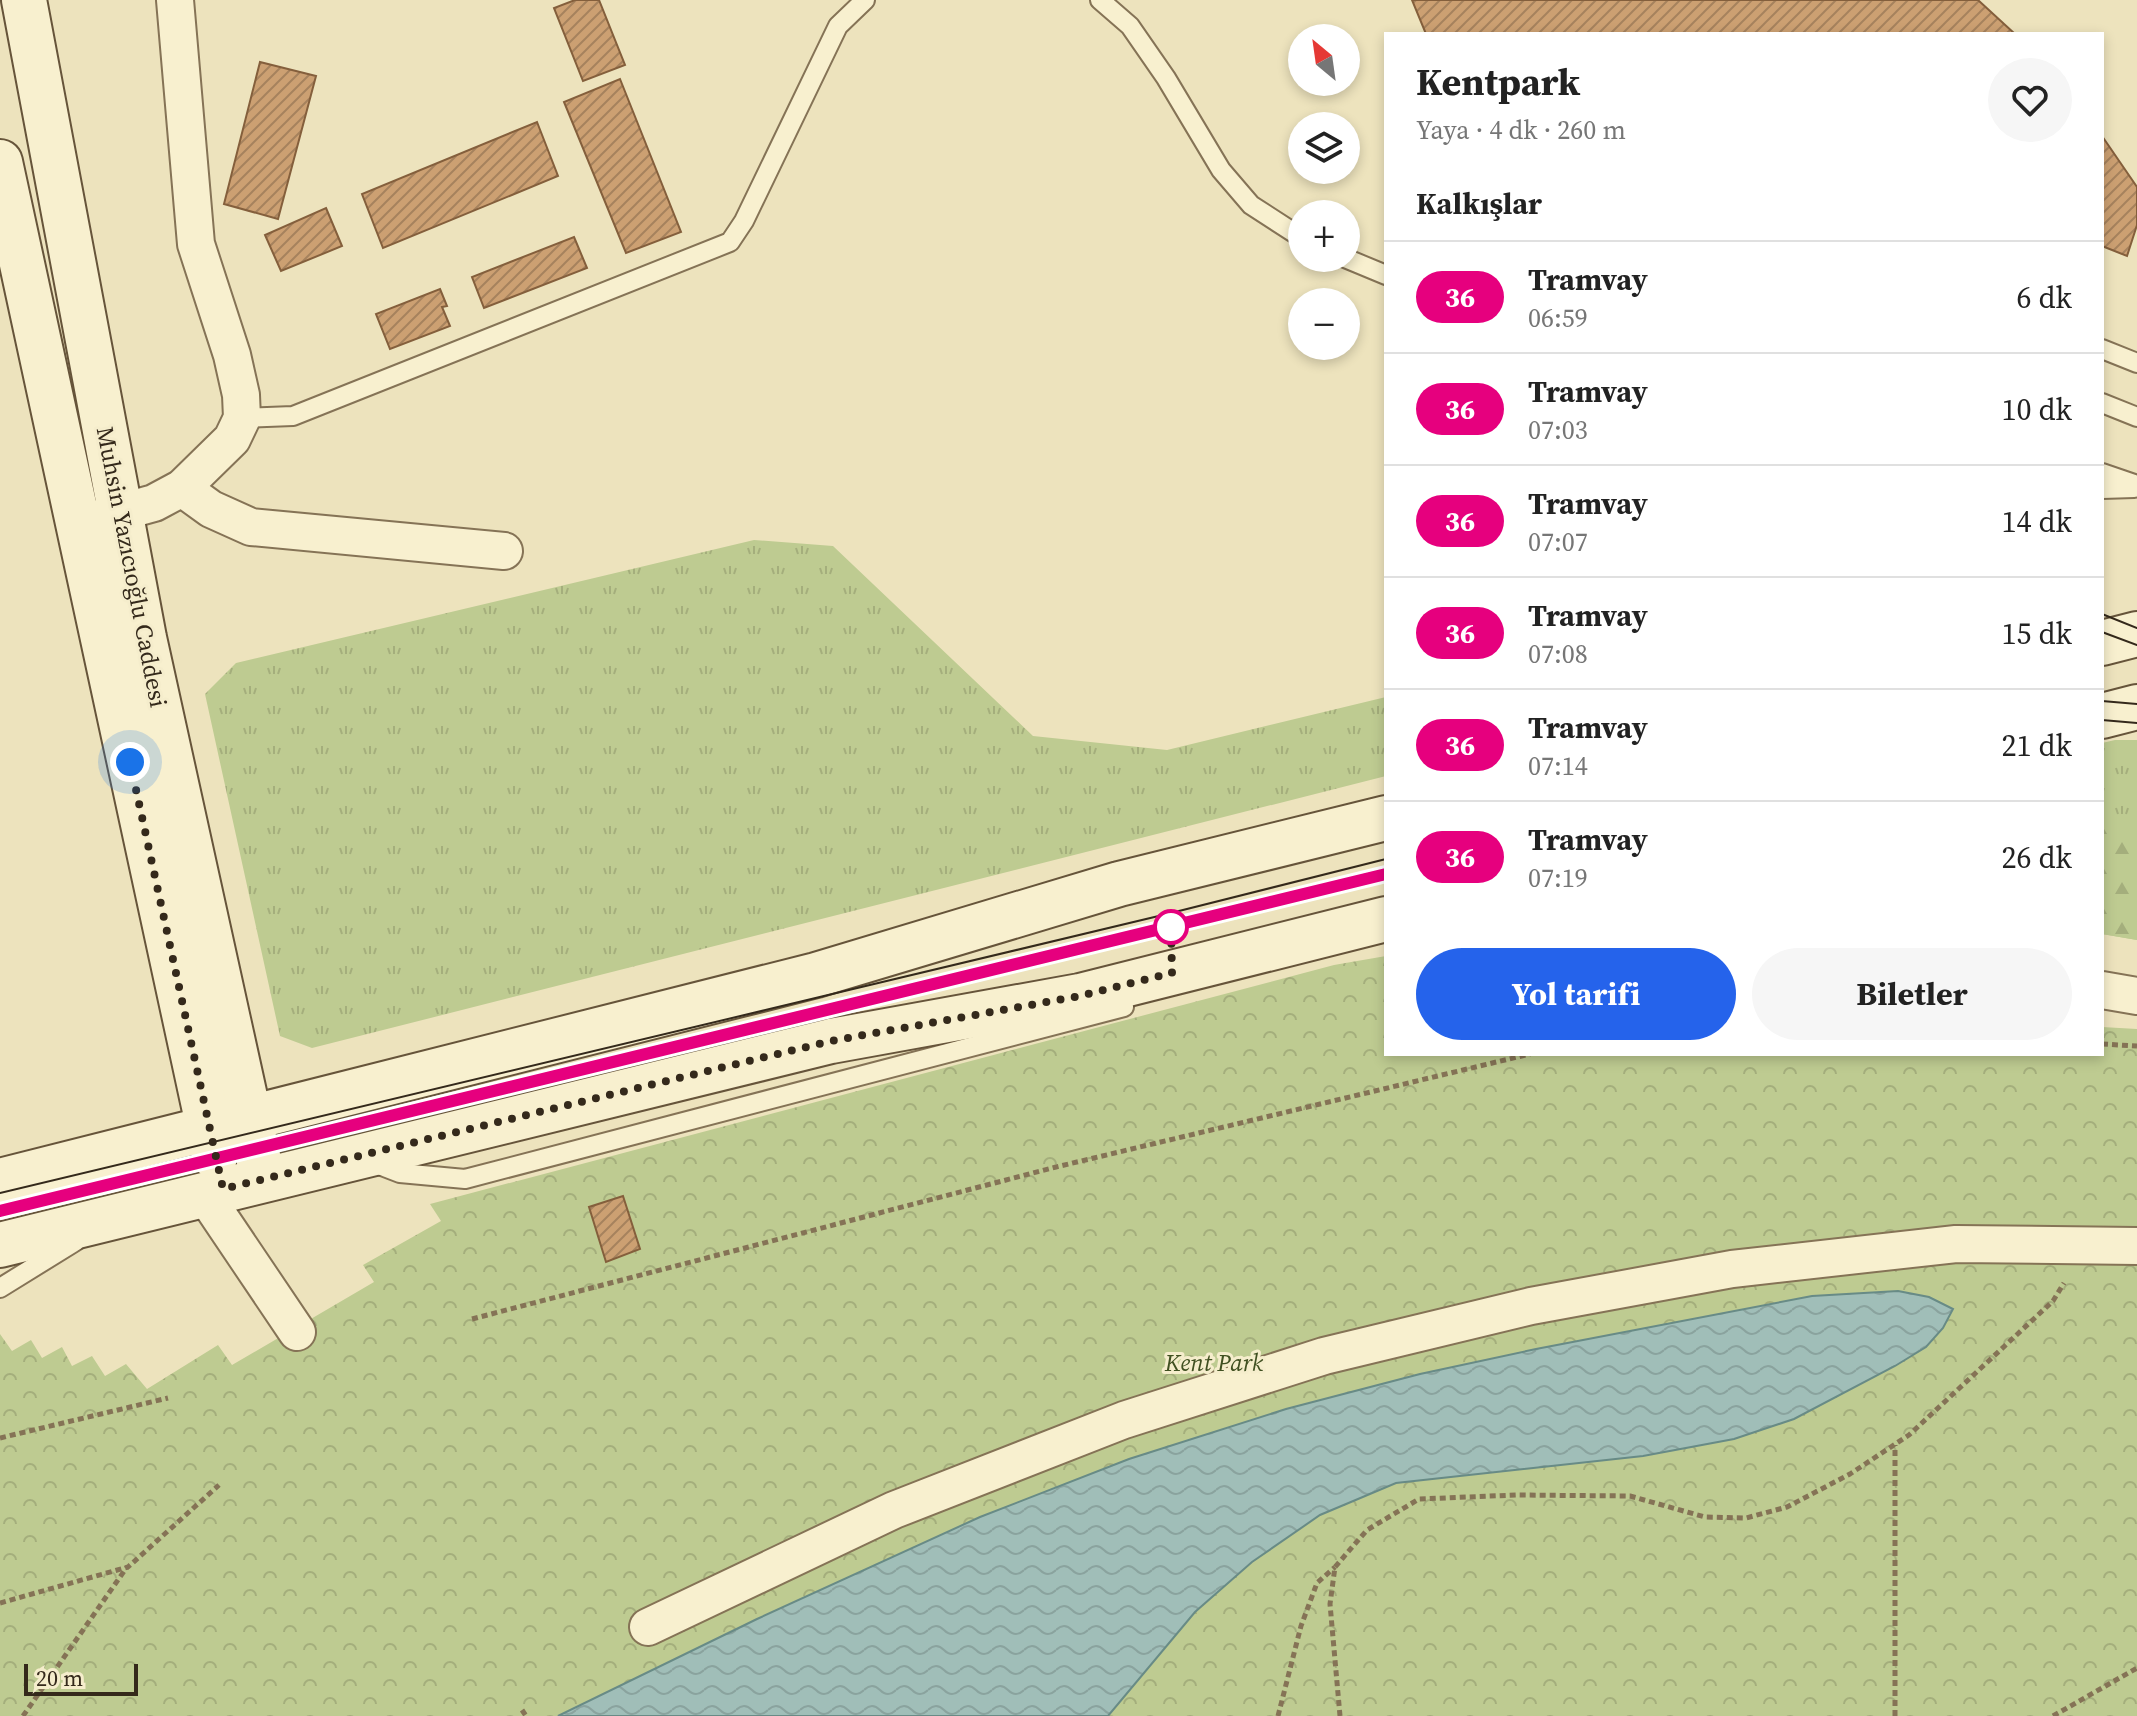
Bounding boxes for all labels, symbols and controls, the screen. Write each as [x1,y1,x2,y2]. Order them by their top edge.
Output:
north arrow [1288,24,1360,96]
map controls [1288,24,1360,360]
text: Kentpark [1416,56,1580,108]
button: heart [1988,58,2072,142]
button: layers [1288,112,1360,184]
text: Yaya · 4 dk · 260 m [1416,112,1626,148]
text: Kalkışlar [1416,183,1542,224]
button: + [1288,200,1360,272]
text: Tramvay [1528,259,1648,300]
text: 6 dk [2017,277,2072,318]
text: 36 [1445,278,1475,316]
button: − [1288,288,1360,360]
text: 06:59 [1528,300,1588,336]
text: Tramvay [1528,371,1648,412]
text: 10 dk [2002,389,2072,430]
text: 36 [1445,390,1475,428]
text: 07:03 [1528,412,1588,448]
street label: Muhsin Yazıcıoğlu Caddesi [89,424,175,710]
text: Tramvay [1528,483,1648,524]
text: 14 dk [2002,501,2072,542]
text: 36 [1445,502,1475,540]
text: 07:07 [1528,524,1588,560]
text: Tramvay [1528,595,1648,636]
text: 15 dk [2002,613,2072,654]
text: 36 [1445,614,1475,652]
text: 07:08 [1528,636,1588,672]
text: Tramvay [1528,707,1648,748]
text: 21 dk [2002,725,2072,766]
text: 36 [1445,726,1475,764]
your location [110,742,150,782]
text: 07:14 [1528,748,1588,784]
text: Tramvay [1528,819,1648,860]
text: 26 dk [2002,837,2072,878]
text: 36 [1445,838,1475,876]
text: 07:19 [1528,860,1588,896]
unlabelled marker [1154,910,1188,944]
button: Yol tarifi [1416,948,1736,1040]
button: Biletler [1752,948,2072,1040]
park label: Kent Park [1164,1346,1264,1379]
scale bar [24,1660,138,1696]
text: 20 m [36,1663,83,1693]

